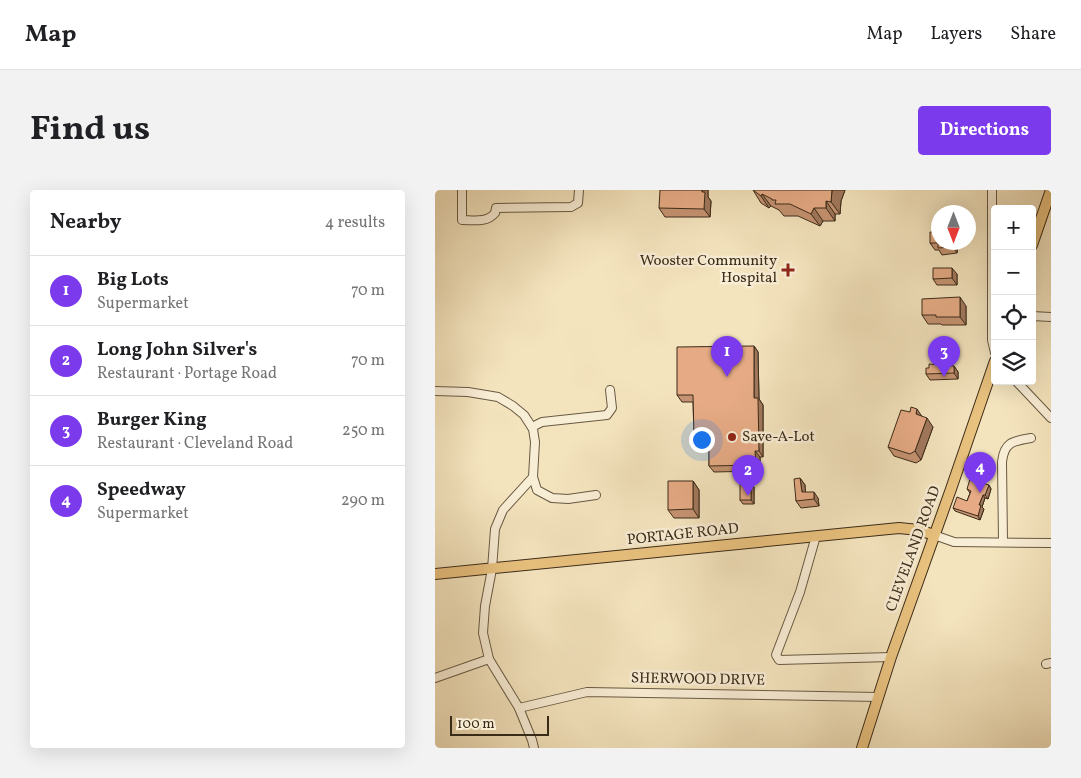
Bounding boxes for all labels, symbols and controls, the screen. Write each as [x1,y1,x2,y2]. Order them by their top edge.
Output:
text: Map [25,18,76,52]
text: Map [866,22,902,47]
text: Layers [930,22,982,47]
text: Share [1010,22,1056,47]
text: Find us [30,106,150,154]
button: Directions [918,106,1051,155]
north arrow [931,205,976,250]
map controls [991,205,1036,385]
button: + [991,205,1036,250]
text: Nearby [50,208,121,237]
text: 4 results [325,212,385,234]
button: − [991,250,1036,295]
place label: Wooster Community Hospital [640,251,777,289]
marker: Wooster Community Hospital [781,263,795,277]
text: Big Lots [97,267,169,293]
text: 1 [63,280,69,302]
text: 70 m [351,280,385,302]
text: Supermarket [97,293,189,315]
button: locate [991,295,1036,340]
pin: 1 [711,336,743,377]
pin: 3 [928,336,960,377]
text: Long John Silver's [97,337,257,363]
button: layers [991,340,1036,385]
text: 2 [62,350,70,372]
text: 70 m [351,350,385,372]
text: Restaurant · Portage Road [97,363,277,385]
text: Burger King [97,407,207,433]
text: 3 [62,420,70,442]
text: 250 m [342,420,385,442]
your location [689,427,715,453]
place label: Save-A-Lot [742,427,815,448]
marker: Save-A-Lot [726,431,738,443]
text: Restaurant · Cleveland Road [97,433,293,455]
pin: 4 [964,452,996,493]
pin: 2 [732,455,764,496]
text: Speedway [97,477,186,503]
street label: CLEVELAND ROAD [881,483,947,615]
text: 4 [61,490,71,512]
text: 290 m [341,490,385,512]
text: Supermarket [97,503,189,525]
street label: PORTAGE ROAD [626,519,740,551]
street label: SHERWOOD DRIVE [631,668,765,692]
scale bar [450,713,549,736]
text: 100 m [457,715,495,734]

